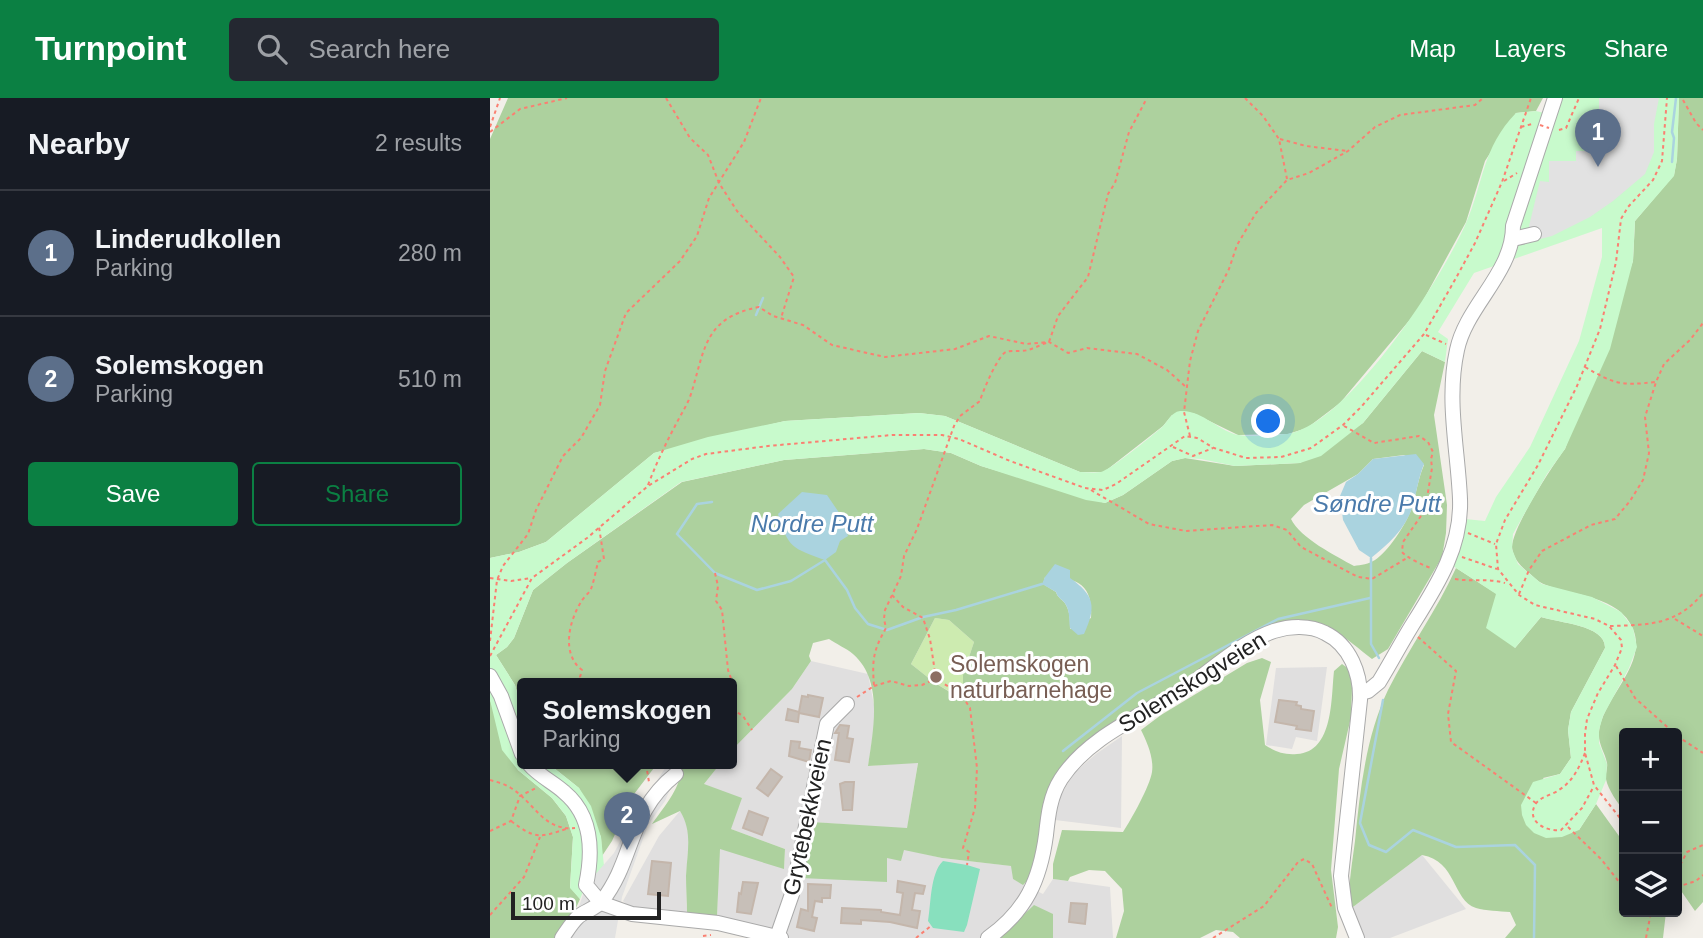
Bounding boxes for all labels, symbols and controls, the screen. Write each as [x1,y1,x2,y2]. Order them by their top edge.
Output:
search box [229,18,719,81]
text: Turnpoint [35,30,187,67]
icon: search [253,30,291,68]
text: Search here [309,34,450,64]
text: Map [1409,35,1456,62]
text: Layers [1494,35,1566,62]
text: Share [1604,35,1668,62]
pin: 1 [1575,109,1621,167]
text: Nearby [28,127,130,160]
text: 2 results [375,130,462,156]
text: Linderudkollen [95,224,281,254]
text: 1 [45,240,57,266]
text: 280 m [398,240,462,266]
text: Parking [95,255,173,281]
text: Solemskogen [95,350,264,380]
text: 2 [45,366,57,392]
text: 510 m [398,366,462,392]
text: Parking [95,381,173,407]
your location [1251,404,1285,438]
button: Save [28,462,238,526]
button: Share [252,462,462,526]
water label: Søndre Putt [1313,490,1442,517]
water label: Nordre Putt [751,510,875,537]
street label: Solemskogveien [1114,626,1270,738]
place label: Solemskogen naturbarnehage [950,651,1112,703]
marker: Solemskogen naturbarnehage [928,669,944,685]
popup [517,678,737,769]
text: Solemskogen [542,695,712,725]
text: Parking [542,726,620,752]
map controls [1619,728,1682,917]
button: + [1619,728,1682,791]
street label: Grytebekkveien [778,736,836,898]
button: − [1619,791,1682,854]
pin: 2 [604,792,650,850]
button: layers [1619,854,1682,917]
scale bar [511,889,662,921]
text: 100 m [522,893,575,914]

